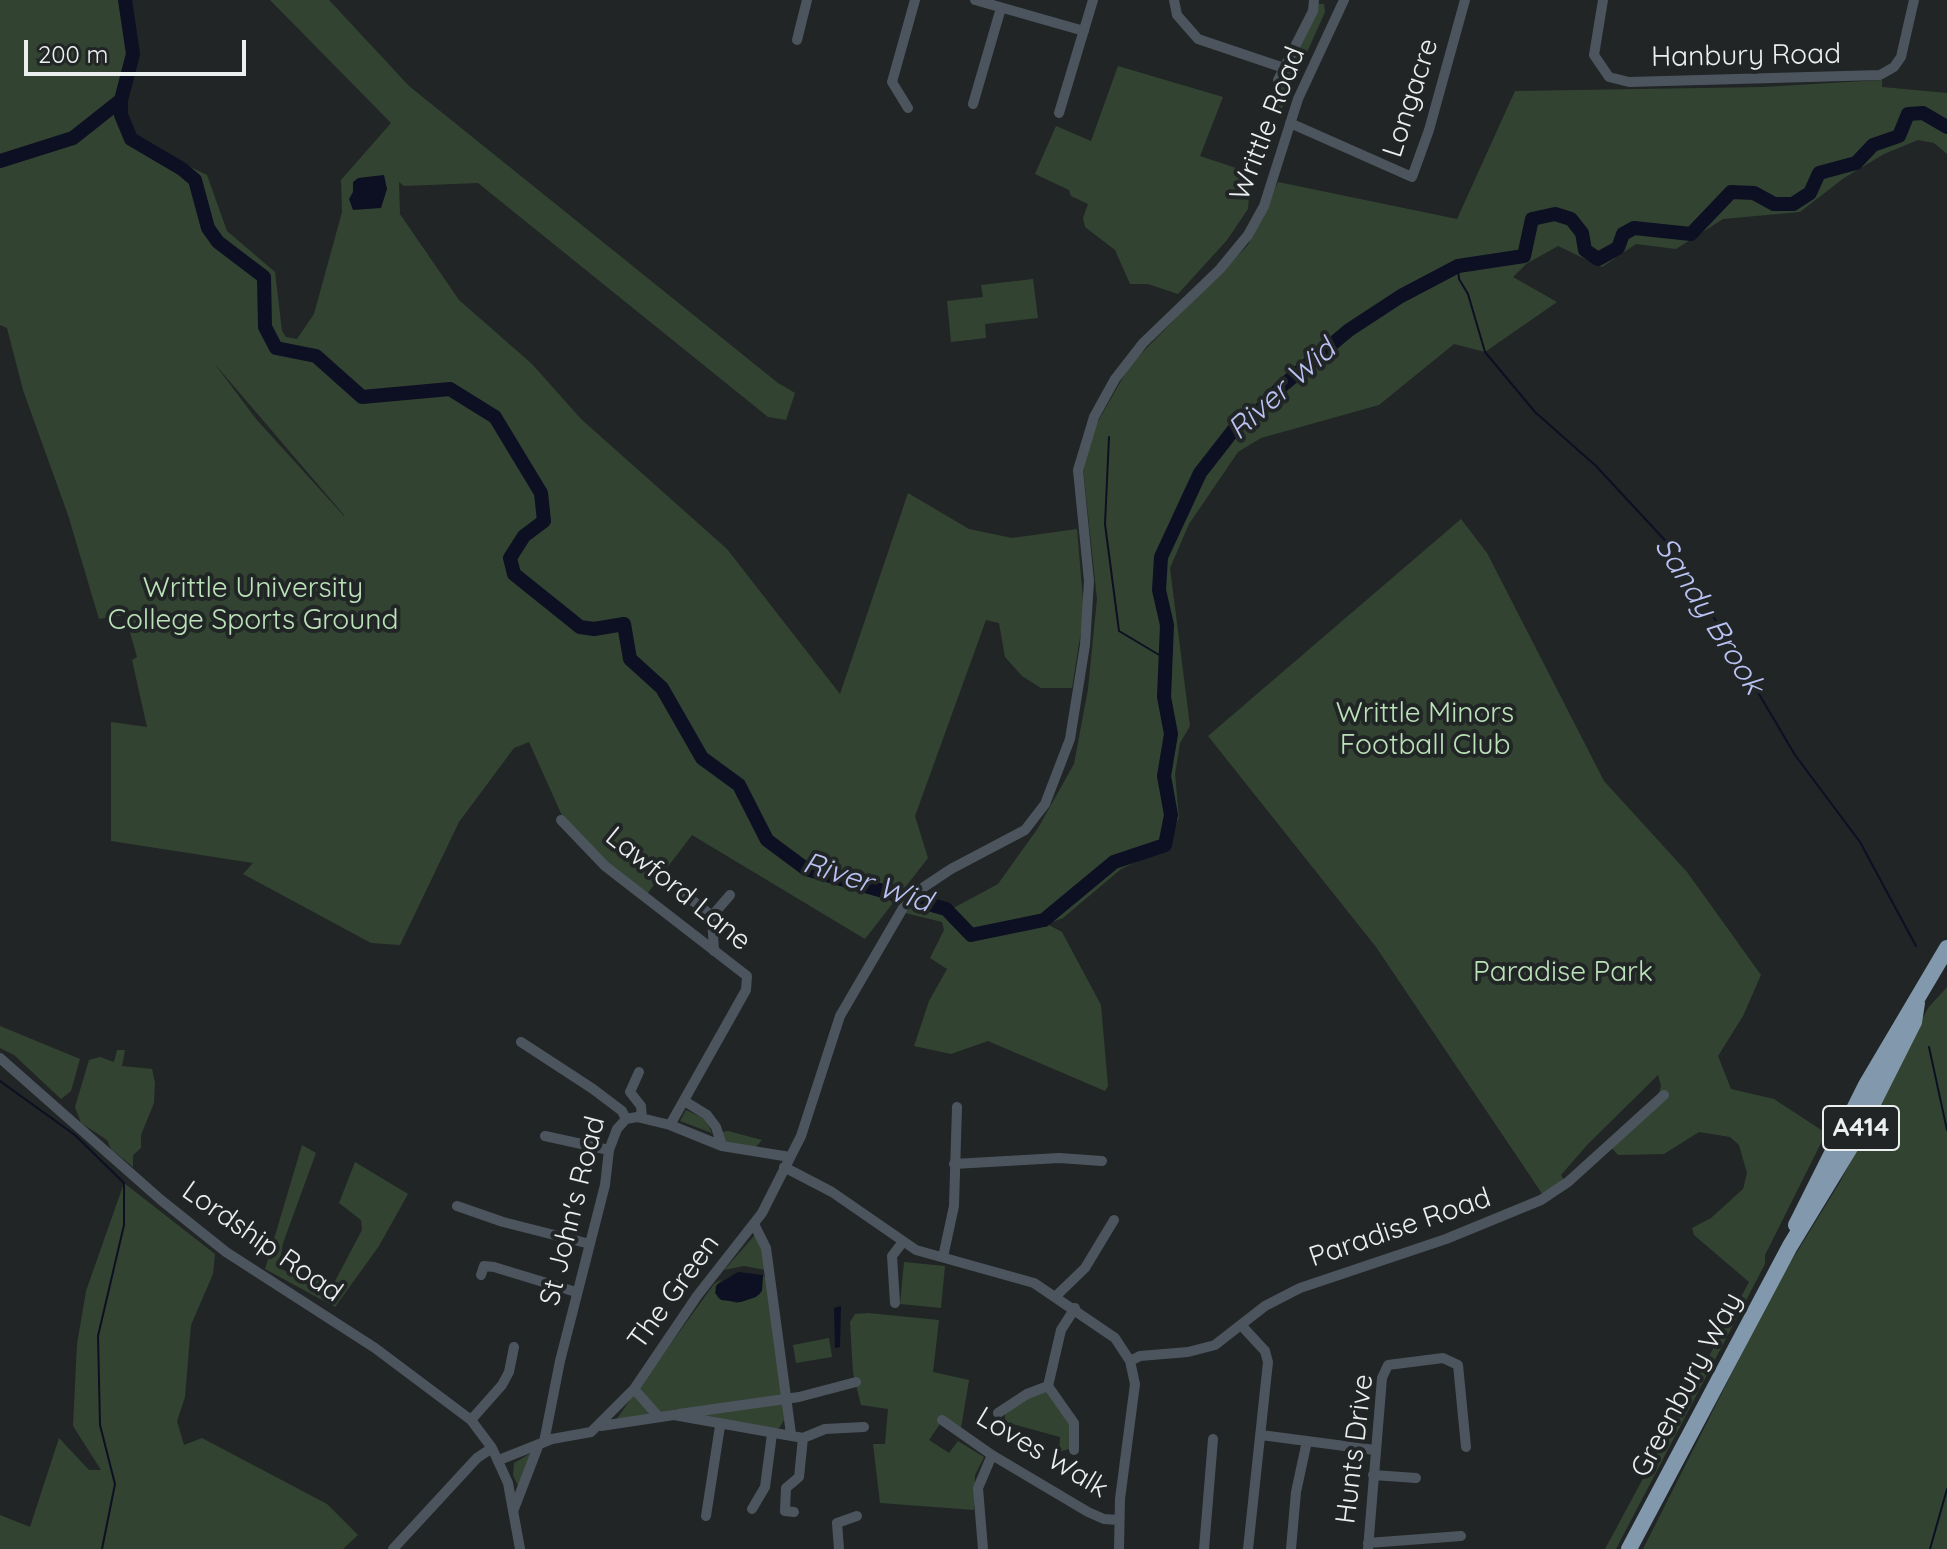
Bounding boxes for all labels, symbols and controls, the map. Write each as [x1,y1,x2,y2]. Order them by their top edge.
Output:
scale bar [28,24,250,74]
street label: Longacre [1376,34,1446,162]
street label: Hanbury Road [1651,38,1841,74]
text: 200 m [38,39,108,69]
street label: Writtle Road [1223,42,1313,206]
water label: River Wid [1221,332,1343,448]
water label: Sandy Brook [1646,531,1772,701]
park label: Writtle University College Sports Ground [108,572,398,638]
park label: Writtle Minors Football Club [1336,697,1514,763]
street label: Lawford Lane [599,820,757,958]
water label: River Wid [798,845,936,921]
park label: Paradise Park [1473,956,1653,990]
road number: A414 [1823,1106,1899,1150]
street label: St John's Road [533,1113,613,1309]
street label: Lordship Road [175,1174,349,1310]
street label: Paradise Road [1305,1181,1495,1275]
street label: The Green [621,1228,727,1356]
street label: Greenbury Way [1624,1287,1750,1483]
street label: Hunts Drive [1329,1372,1381,1526]
street label: Loves Walk [970,1400,1114,1506]

